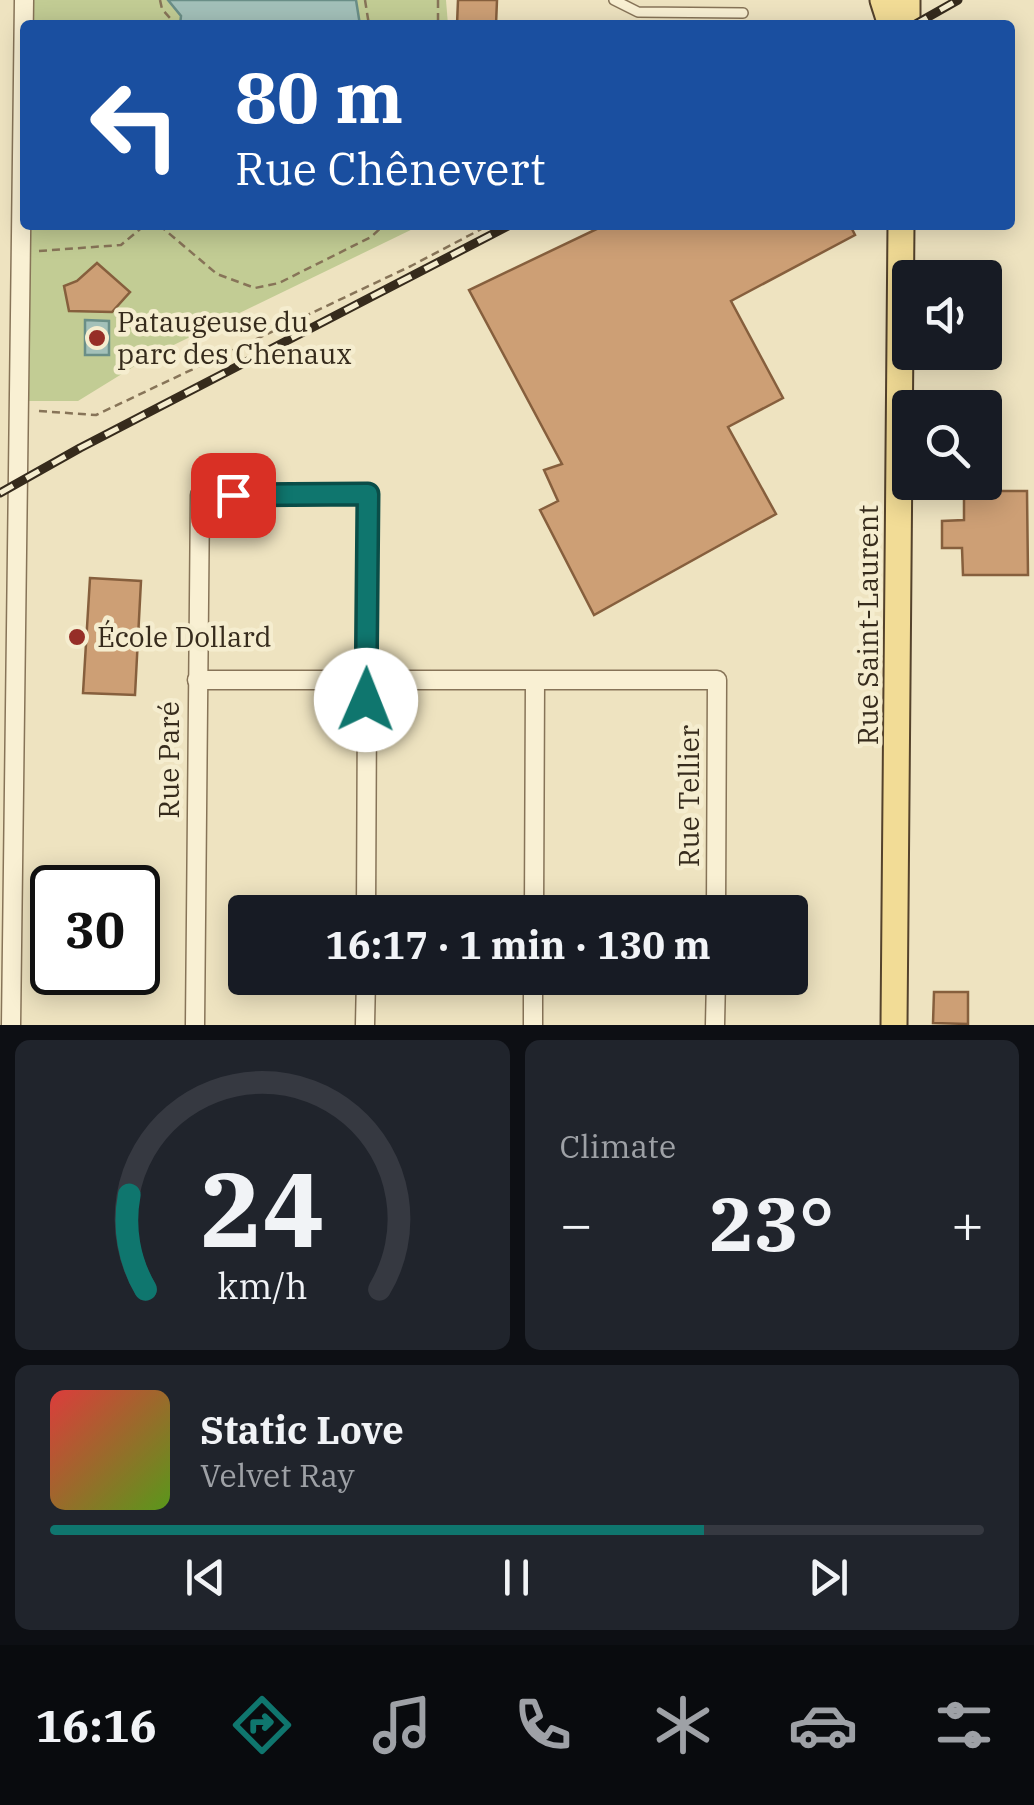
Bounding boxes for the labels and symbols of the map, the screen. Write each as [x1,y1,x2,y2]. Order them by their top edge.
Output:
place label: Pataugeuse du parc des Chenaux [117,303,352,372]
marker: Pataugeuse du parc des Chenaux [86,327,108,349]
pin [191,453,276,538]
street label: Rue Saint-Laurent [849,505,886,745]
place label: École Dollard [97,618,272,655]
marker: École Dollard [66,626,88,648]
position arrow [314,648,418,752]
street label: Rue Paré [150,701,187,819]
street label: Rue Tellier [670,724,707,867]
speed limit sign: 30 [30,865,160,995]

